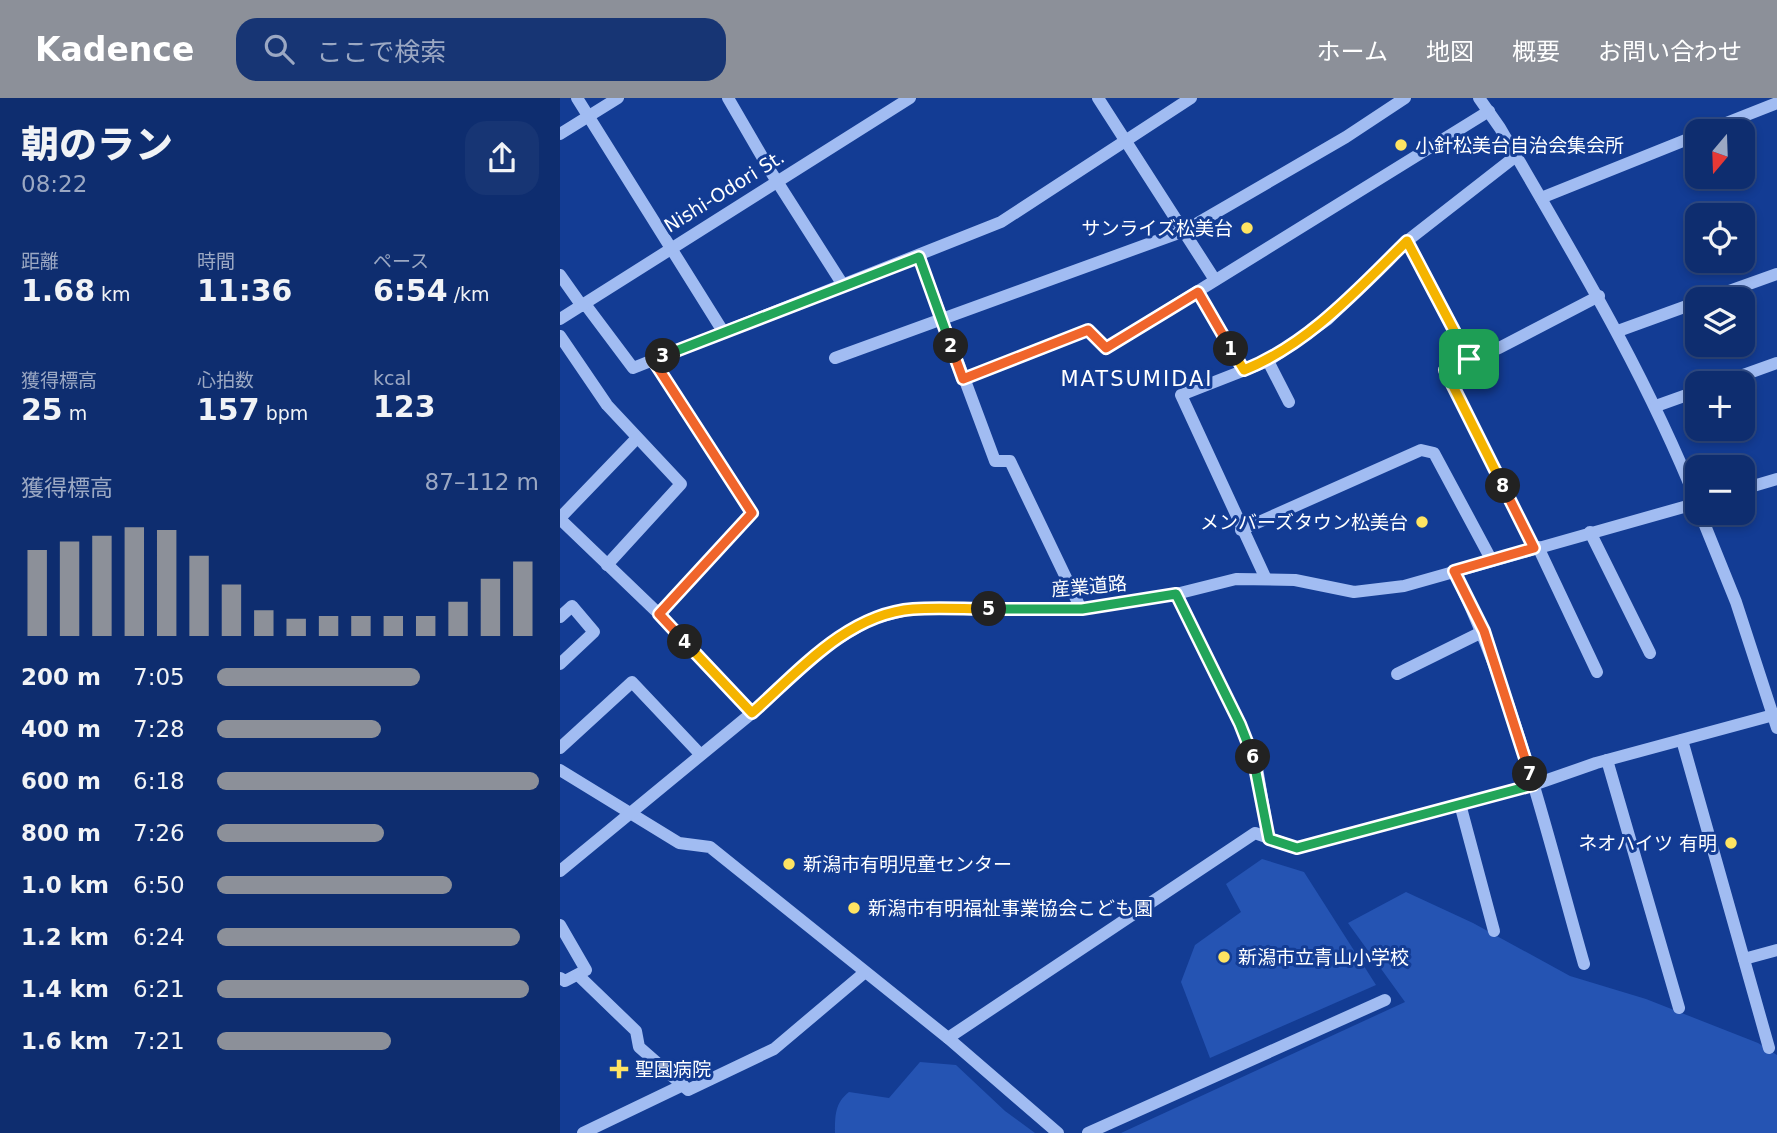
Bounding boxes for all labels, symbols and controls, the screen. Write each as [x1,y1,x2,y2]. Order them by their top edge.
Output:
search box [236,18,726,81]
text: Kadence [35,30,194,69]
icon: search [260,30,298,68]
text: ここで検索 [316,37,446,67]
text: ホーム [1317,38,1388,66]
text: 地図 [1426,38,1474,66]
text: 概要 [1512,38,1560,66]
text: お問い合わせ [1598,38,1742,66]
north arrow [1685,119,1755,189]
map controls [1685,119,1755,525]
button: share [465,121,539,195]
text: 朝のラン [21,123,173,167]
place label: 小針松美台自治会集会所 [1415,134,1624,156]
marker: 小針松美台自治会集会所 [1393,137,1409,153]
street label: Nishi-Odori St. [660,145,788,237]
text: 08:22 [21,171,87,197]
button: locate [1685,203,1755,273]
place label: サンライズ松美台 [1082,217,1233,239]
marker: サンライズ松美台 [1239,220,1255,236]
text: 距離 [21,250,59,272]
text: 時間 [197,250,235,272]
text: ペース [373,250,429,272]
text: 1.68 [21,273,95,308]
text: 11:36 [197,273,293,308]
text: 6:54 [373,273,448,308]
text: km [95,283,131,305]
text: /km [448,283,490,305]
button: layers [1685,287,1755,357]
pin: 2 [934,328,968,364]
pin [1439,329,1499,389]
pin: 1 [1214,331,1248,366]
text: 2 [944,334,957,356]
text: 1 [1224,337,1237,359]
pin: 3 [646,338,680,374]
icon: arrive [1450,340,1488,378]
text: 3 [656,344,669,366]
text: kcal [373,367,411,389]
district label: MATSUMIDAI [1060,367,1214,391]
text: 獲得標高 [21,369,97,391]
text: 心拍数 [197,369,254,391]
button: + [1685,371,1755,441]
text: 123 [373,389,436,424]
text: 25 [21,392,63,427]
text: 157 [197,392,260,427]
text: m [63,402,87,424]
text: bpm [260,402,308,424]
button: − [1685,455,1755,525]
pin: 8 [1486,468,1520,504]
text: 87–112 m [425,469,539,495]
text: 8 [1496,474,1509,496]
text: 獲得標高 [21,475,113,501]
place label: メンバーズタウン松美台 [1200,511,1408,533]
marker: メンバーズタウン松美台 [1414,514,1430,530]
street label: 産業道路 [1050,572,1128,600]
pin: 5 [972,592,1006,626]
text: 5 [982,597,995,619]
pin: 4 [668,624,702,660]
text: 4 [678,630,691,652]
text: 200 m [21,664,101,690]
text: 7:05 [133,664,185,690]
text: 400 m [21,716,101,742]
text: 7:28 [133,716,185,742]
pin: 6 [1236,740,1270,774]
text: 6 [1246,745,1259,767]
pin: 7 [1513,756,1548,792]
text: 7 [1523,762,1536,784]
text: 600 m [21,768,101,794]
text: 6:18 [133,768,185,794]
text: 800 m [21,820,101,846]
text: 7:26 [133,820,185,846]
place label: ネオハイツ 有明 [1578,832,1717,854]
marker: ネオハイツ 有明 [1723,835,1739,851]
place label: 新潟市有明児童センター [803,853,1012,875]
marker: 新潟市有明児童センター [781,856,797,872]
text: 1.0 km [21,872,109,898]
text: 6:50 [133,872,185,898]
place label: 新潟市有明福祉事業協会こども園 [868,897,1153,919]
marker: 新潟市有明福祉事業協会こども園 [846,900,862,916]
text: 1.2 km [21,924,109,950]
text: 6:24 [133,924,185,950]
place label: 新潟市立青山小学校 [1238,946,1409,968]
marker: 新潟市立青山小学校 [1216,949,1232,965]
text: 1.4 km [21,976,109,1002]
text: 6:21 [133,976,185,1002]
text: 1.6 km [21,1028,109,1054]
text: 7:21 [133,1028,185,1054]
place label: 聖園病院 [635,1058,711,1080]
marker: 聖園病院 [609,1059,629,1079]

